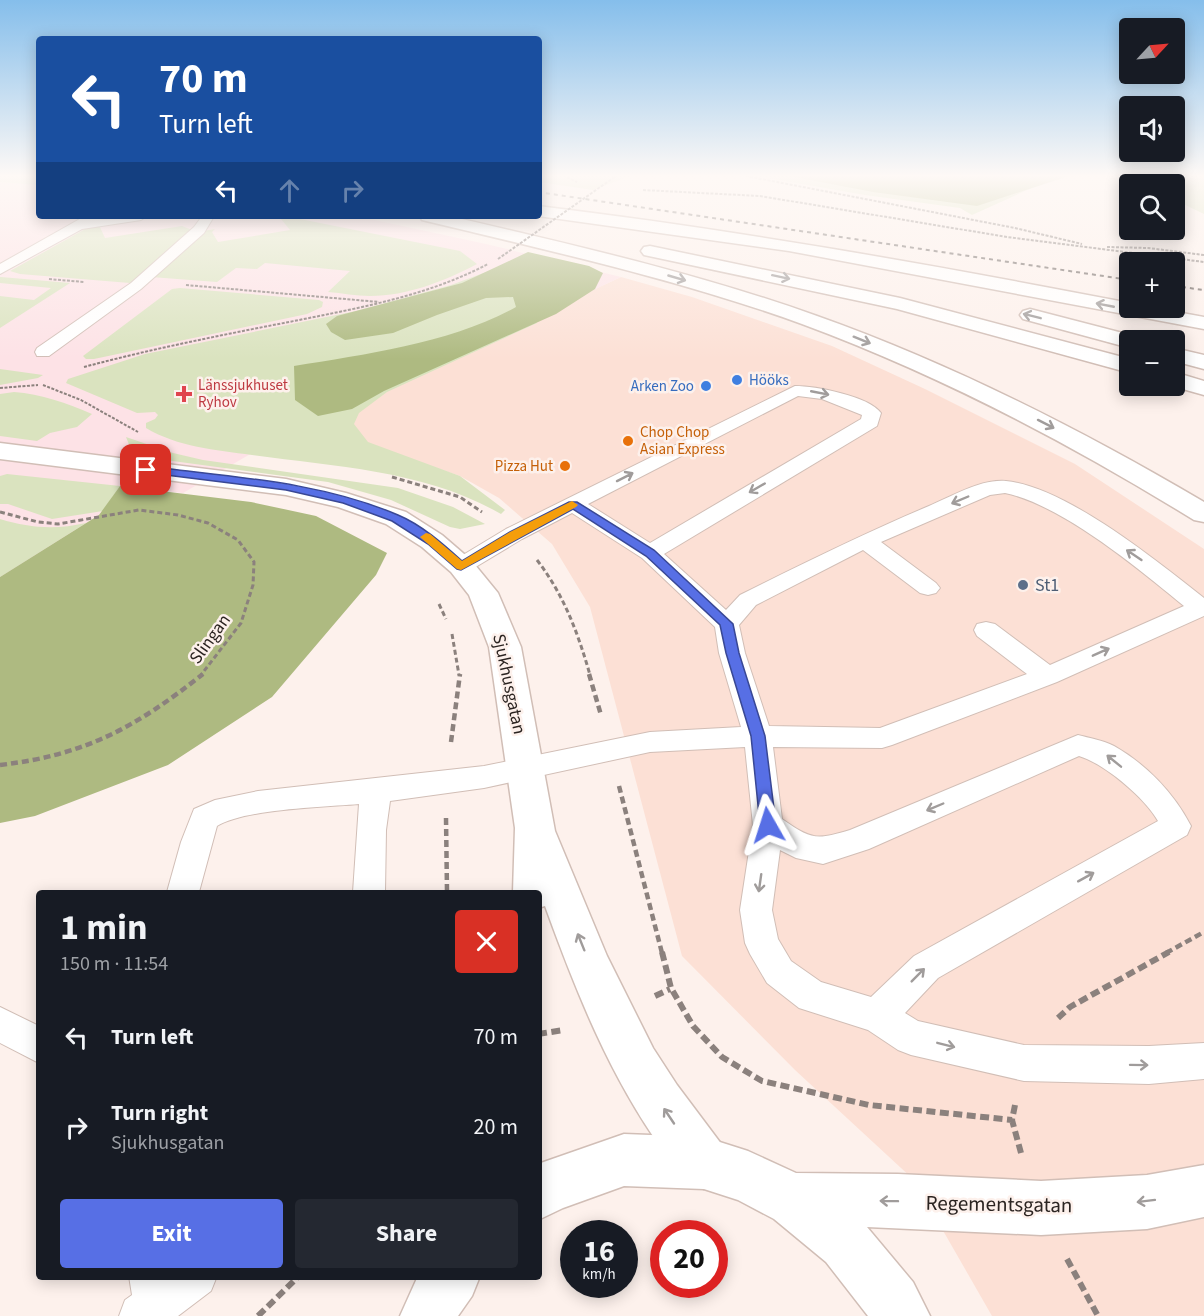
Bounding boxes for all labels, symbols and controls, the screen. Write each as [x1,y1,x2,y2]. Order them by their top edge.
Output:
north arrow [1119,18,1185,84]
map controls [1119,18,1185,396]
text: 70 m [159,49,248,109]
icon: left [60,60,138,138]
button: sound [1119,96,1185,162]
text: Turn left [159,105,253,144]
icon: left [210,174,243,207]
icon: ahead [273,174,306,207]
icon: right [336,174,369,207]
button: search [1119,174,1185,240]
button: + [1119,252,1185,318]
one-way arrow [771,272,790,283]
one-way arrow [668,273,687,285]
one-way arrow [1096,299,1116,310]
one-way arrow [1023,309,1042,321]
button: − [1119,330,1185,396]
one-way arrow [853,335,871,346]
place label: Hööks [749,370,789,391]
marker: Hööks [730,373,744,387]
place label: Länssjukhuset Ryhov [198,375,288,413]
place label: Arken Zoo [631,376,694,397]
marker: Arken Zoo [699,379,713,393]
marker: Länssjukhuset Ryhov [175,385,193,403]
one-way arrow [810,388,829,399]
one-way arrow [1037,418,1054,430]
place label: Chop Chop Asian Express [640,422,725,460]
marker: Chop Chop Asian Express [621,434,635,448]
pin [120,444,171,495]
icon: arrive [129,453,162,486]
place label: Pizza Hut [495,456,553,477]
marker: Pizza Hut [558,459,572,473]
one-way arrow [616,471,634,483]
one-way arrow [749,482,766,494]
one-way arrow [951,495,969,506]
one-way arrow [1126,549,1143,561]
place label: St1 [1035,573,1059,598]
marker: St1 [1016,578,1030,592]
street label: Slingan [183,609,237,669]
street label: Sjukhusgatan [486,631,532,737]
one-way arrow [1092,646,1110,658]
one-way arrow [1106,755,1122,768]
position arrow [736,793,800,857]
one-way arrow [927,801,945,813]
one-way arrow [1077,870,1094,882]
one-way arrow [754,872,765,892]
text: 1 min [60,902,148,953]
button: close [455,910,518,973]
one-way arrow [575,934,586,952]
text: 150 m · 11:54 [60,950,168,978]
one-way arrow [911,967,925,982]
icon: left [60,1021,93,1054]
text: Turn left [111,1021,193,1053]
text: 70 m [473,1021,518,1053]
one-way arrow [936,1040,955,1052]
one-way arrow [1128,1059,1148,1071]
text: Turn right [111,1097,208,1129]
one-way arrow [663,1108,675,1125]
icon: right [60,1111,93,1144]
text: 20 m [473,1111,518,1143]
text: Sjukhusgatan [111,1129,224,1157]
street label: Regementsgatan [925,1188,1073,1220]
one-way arrow [879,1195,899,1207]
one-way arrow [1137,1196,1157,1207]
button: Exit [60,1199,283,1268]
button: Share [295,1199,518,1268]
speed limit sign: 20 [650,1220,728,1298]
text: 16 [583,1230,615,1273]
text: km/h [582,1264,616,1285]

